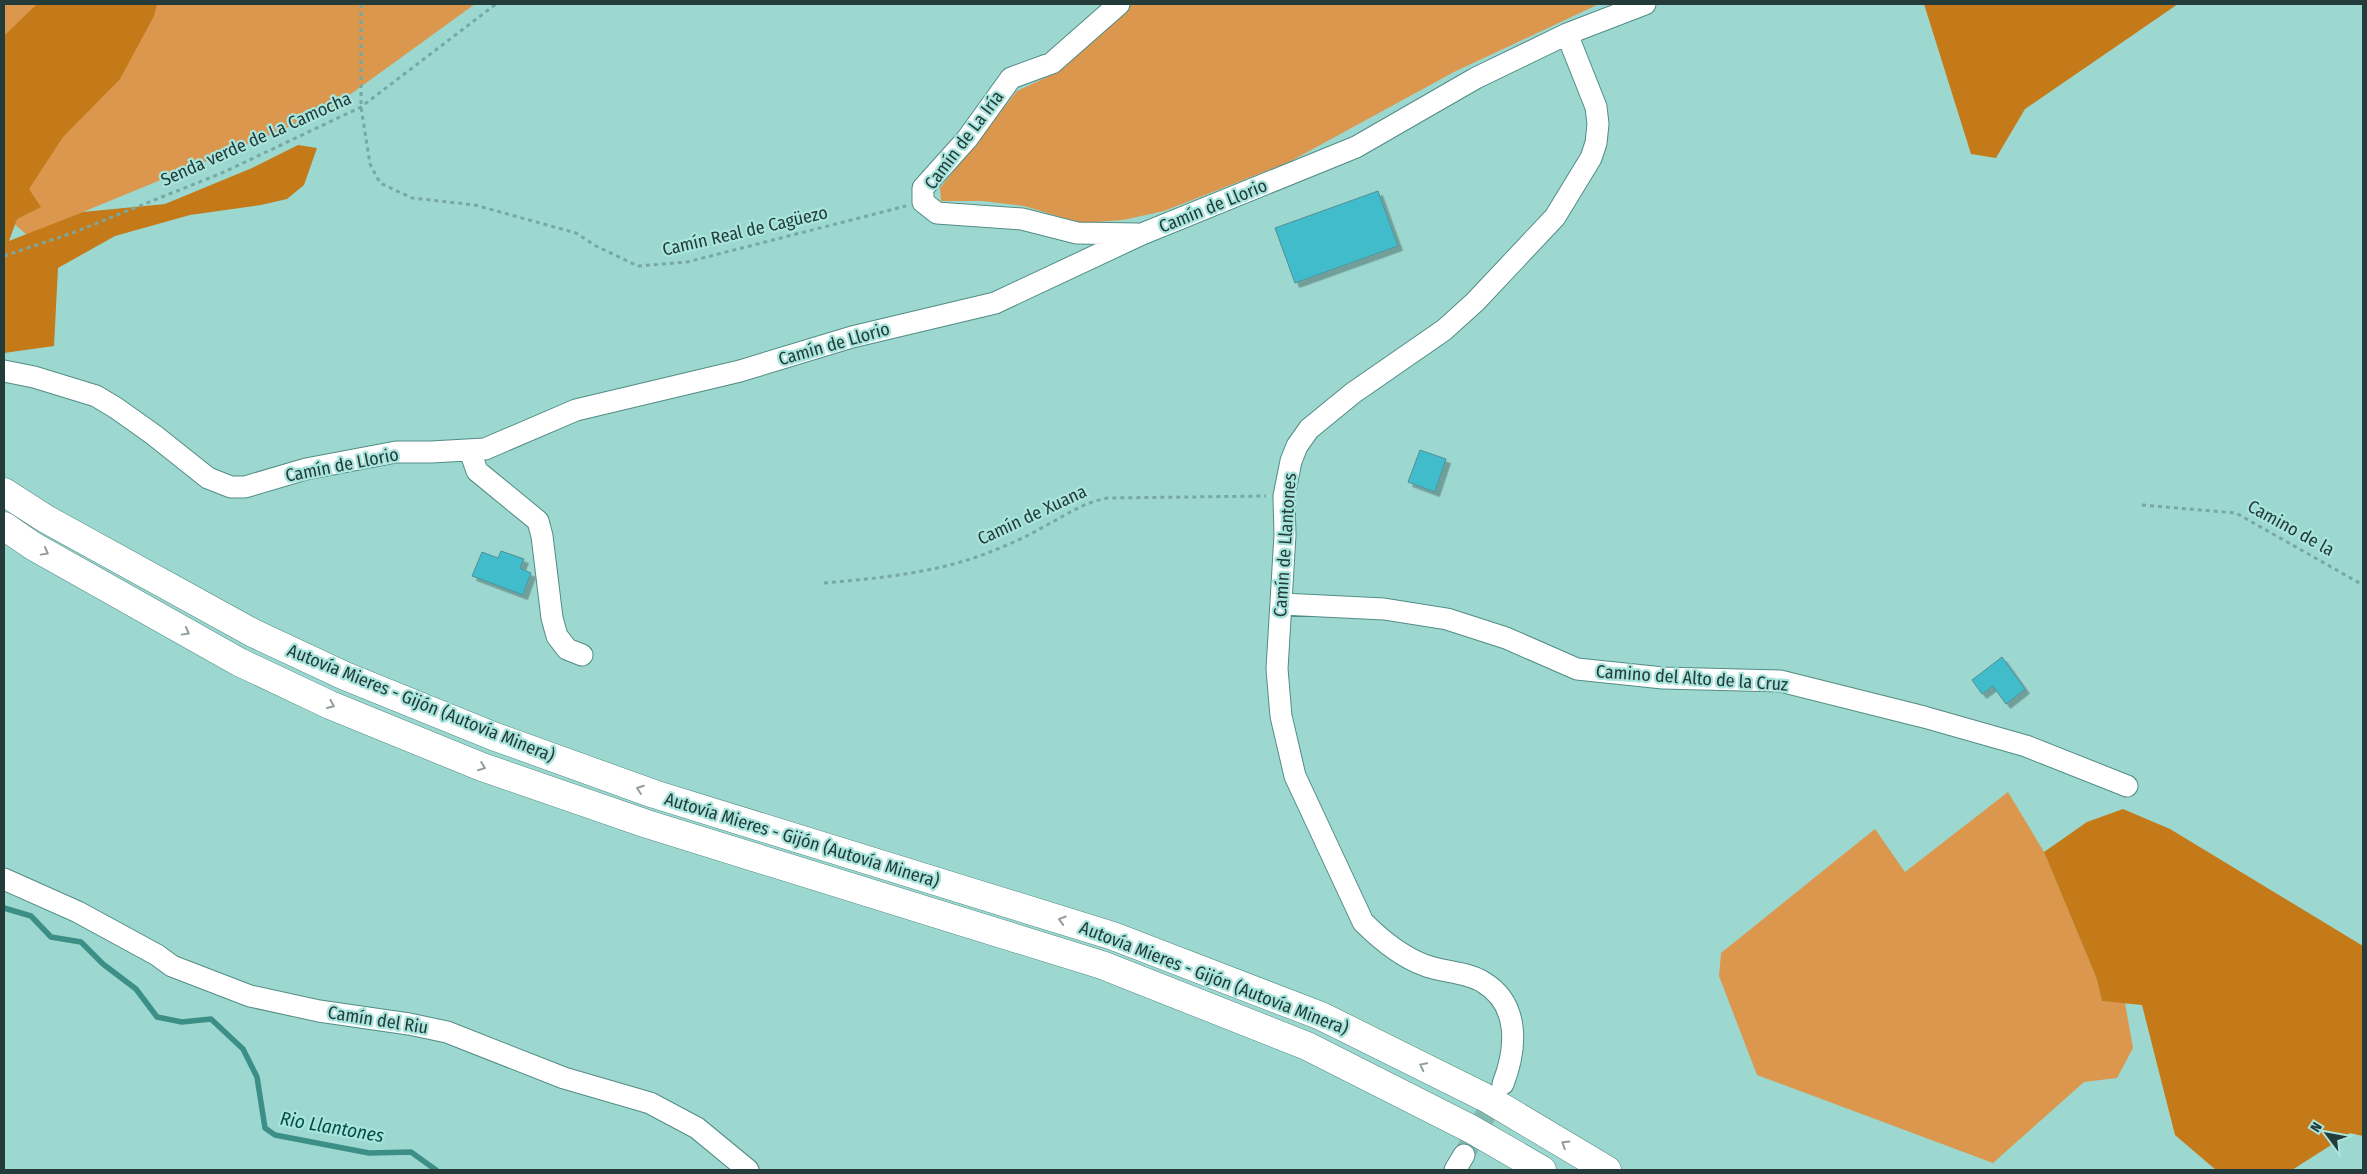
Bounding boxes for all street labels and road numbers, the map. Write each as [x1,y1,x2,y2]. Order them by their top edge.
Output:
street label: Camín de La Iría [920,86,1008,194]
street label: Senda verde de La Camocha [157,87,355,191]
street label: Camín de Llorio [1156,174,1270,238]
street label: Camín Real de Cagüezo [660,201,830,261]
street label: Camín de Llorio [776,318,892,370]
street label: Camín de Llorio [284,443,400,487]
street label: Camín de Llantones [1269,472,1301,618]
street label: Camín de Xuana [974,480,1090,550]
street label: Camino de la [2244,495,2338,561]
street label: Autovía Mieres - Gijón (Autovía Minera) [284,639,558,767]
street label: Camino del Alto de la Cruz [1595,660,1789,696]
street label: Autovía Mieres - Gijón (Autovía Minera) [662,788,942,892]
street label: Autovía Mieres - Gijón (Autovía Minera) [1077,916,1351,1040]
street label: Camín del Riu [326,1001,430,1039]

